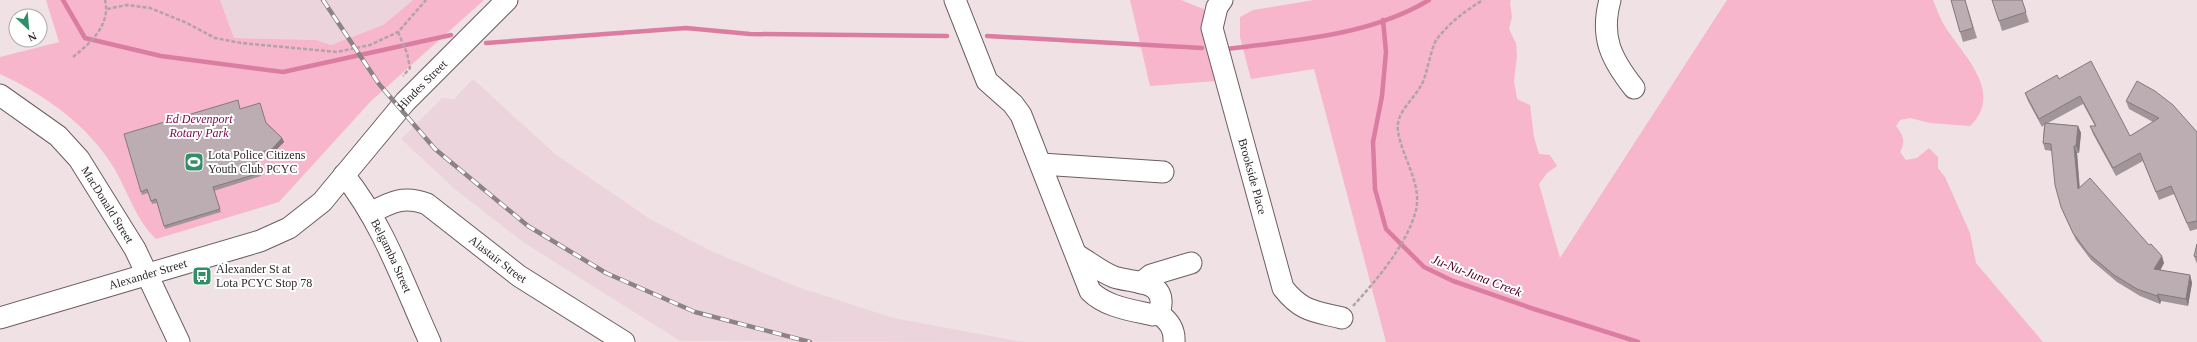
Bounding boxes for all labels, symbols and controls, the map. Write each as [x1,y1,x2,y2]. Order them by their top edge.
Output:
north arrow [8,8,48,48]
text: N [26,30,39,44]
street label: Hindes Street [394,57,450,113]
park label: Ed Devenport Rotary Park [165,112,233,140]
street label: Brookside Place [1235,137,1270,216]
place label: Lota Police Citizens Youth Club PCYC [208,148,306,176]
sports icon: Lota Police Citizens Youth Club PCYC [183,151,205,173]
street label: MacDonald Street [78,164,137,246]
street label: Belgamba Street [368,217,415,295]
street label: Alastair Street [466,233,530,286]
water label: Ju-Nu-Juna Creek [1430,251,1524,300]
street label: Alexander Street [107,256,189,292]
place label: Alexander St at Lota PCYC Stop 78 [216,262,312,290]
bus stop icon: Alexander St at Lota PCYC Stop 78 [191,265,213,287]

